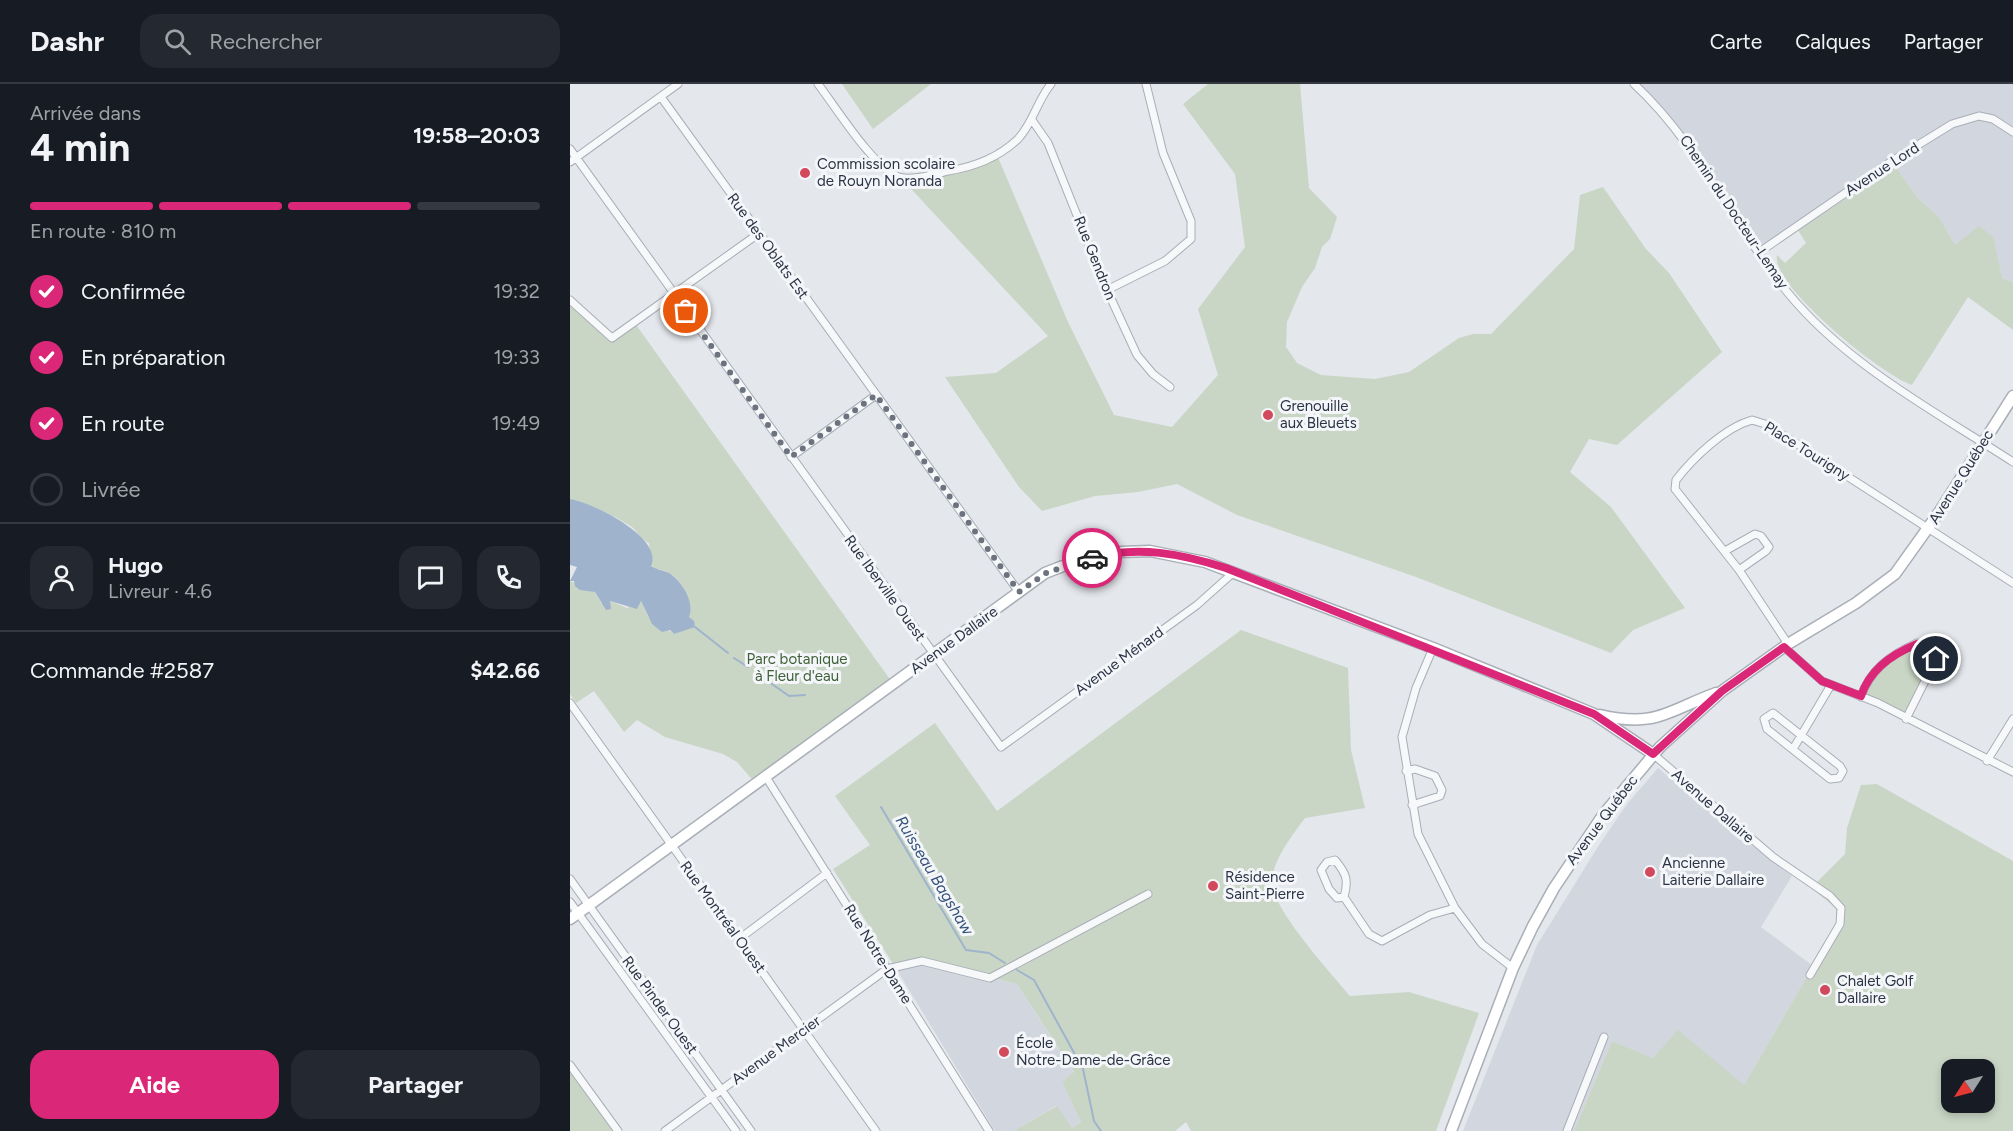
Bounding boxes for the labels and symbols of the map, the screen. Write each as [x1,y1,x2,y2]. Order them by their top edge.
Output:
street label: Chemin du Docteur-Lemay [1676,132,1792,292]
street label: Avenue Lord [1842,138,1922,200]
place label: Commission scolaire de Rouyn Noranda [817,155,955,190]
marker: Commission scolaire de Rouyn Noranda [798,166,812,180]
street label: Rue des Oblats Est [724,189,813,303]
street label: Rue Gendron [1070,214,1120,302]
pin [660,285,711,336]
place label: Grenouille aux Bleuets [1280,397,1357,432]
marker: Grenouille aux Bleuets [1261,408,1275,422]
street label: Place Tourigny [1761,418,1853,485]
street label: Avenue Québec [1925,427,1997,527]
courier [1062,528,1122,588]
street label: Rue Iberville Ouest [841,532,930,645]
street label: Avenue Dallaire [907,602,1001,678]
street label: Avenue Ménard [1071,623,1167,699]
pin [1910,633,1961,684]
park label: Parc botanique à Fleur d'eau [747,650,847,685]
street label: Avenue Dallaire [1668,765,1758,847]
street label: Avenue Québec [1562,772,1642,868]
water label: Ruisseau Bagshaw [891,812,978,940]
place label: Ancienne Laiterie Dallaire [1662,854,1764,889]
street label: Rue Montréal Ouest [676,858,770,977]
marker: Ancienne Laiterie Dallaire [1643,865,1657,879]
place label: Résidence Saint-Pierre [1225,868,1304,903]
marker: Résidence Saint-Pierre [1206,879,1220,893]
street label: Rue Notre-Dame [840,901,916,1007]
street label: Rue Pinder Ouest [618,952,702,1058]
place label: Chalet Golf Dallaire [1837,972,1914,1007]
marker: Chalet Golf Dallaire [1818,983,1832,997]
street label: Avenue Mercier [728,1012,824,1088]
place label: École Notre-Dame-de-Grâce [1016,1034,1170,1069]
marker: École Notre-Dame-de-Grâce [997,1045,1011,1059]
north arrow [1941,1059,1995,1113]

